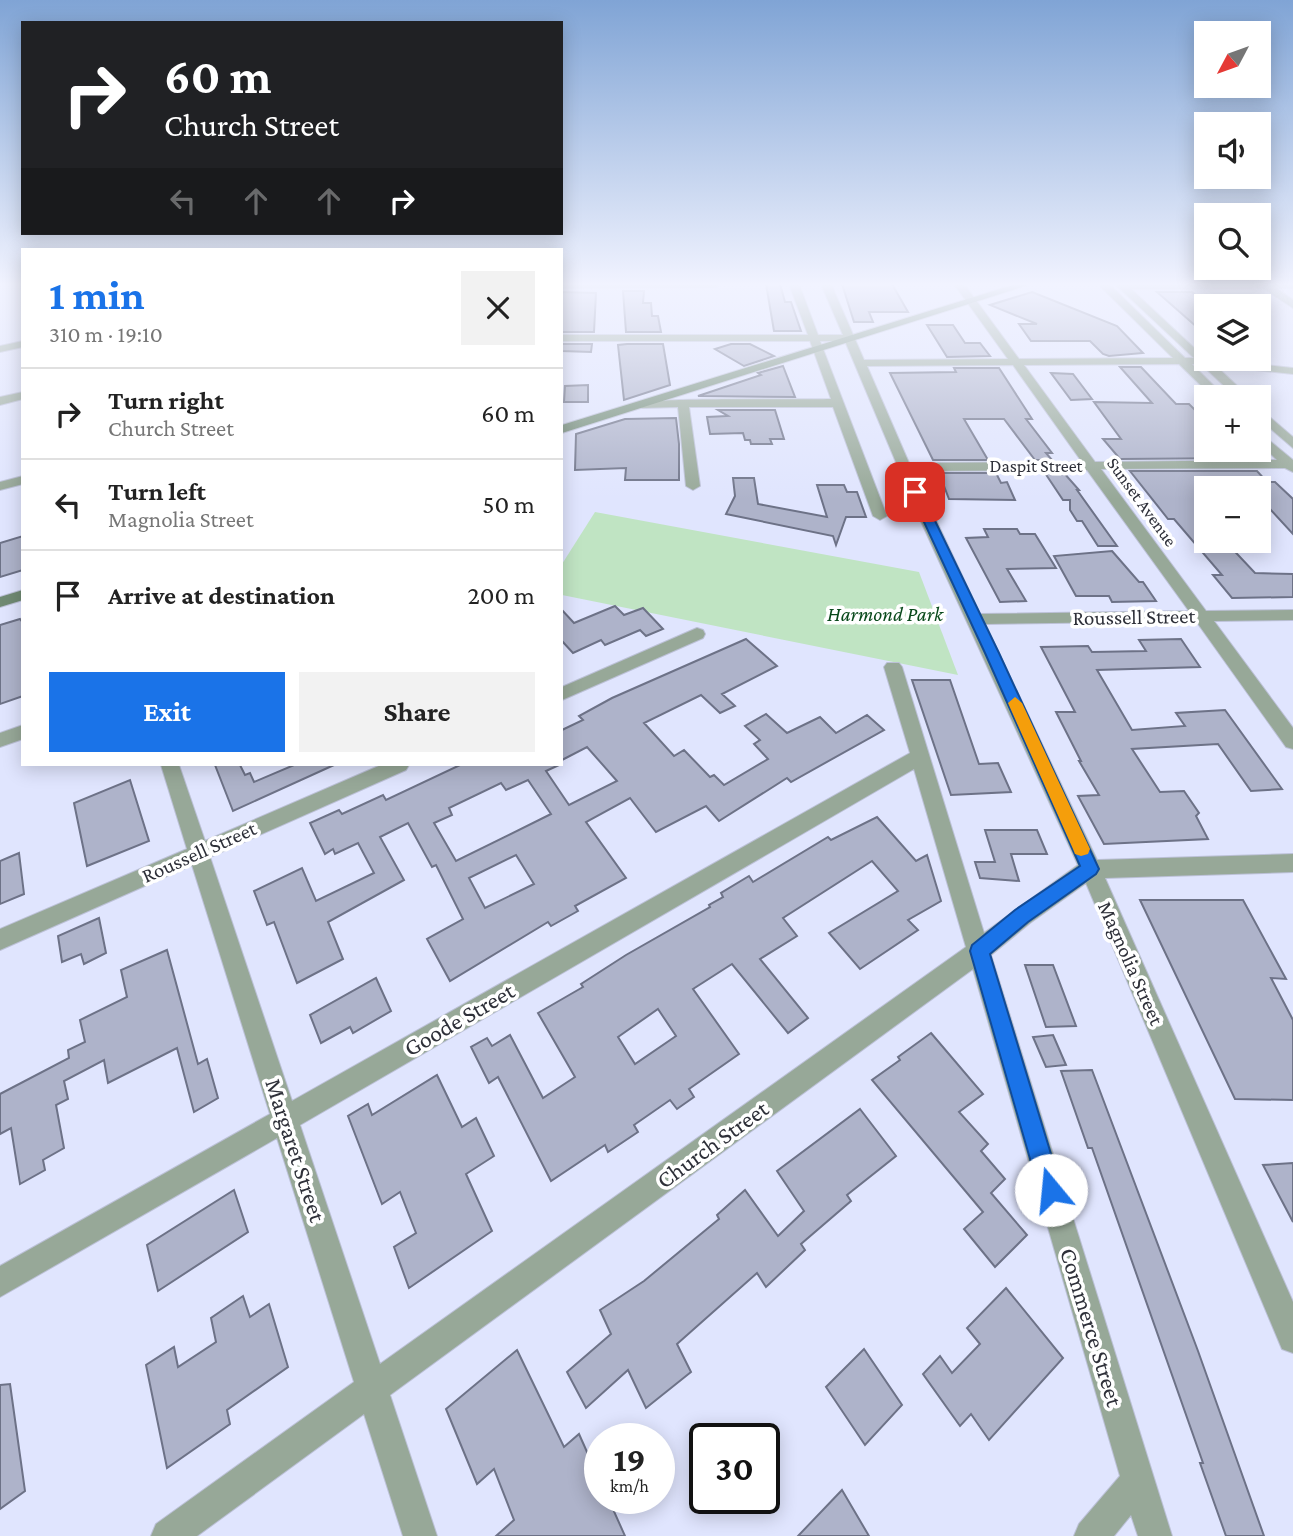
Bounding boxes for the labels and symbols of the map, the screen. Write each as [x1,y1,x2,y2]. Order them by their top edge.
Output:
north arrow [1194,21,1270,98]
street label: Sunset Avenue [1103,454,1181,550]
street label: Daspit Street [989,456,1084,476]
pin [885,462,945,522]
park label: Harmond Park [827,602,944,626]
street label: Roussell Street [1072,604,1197,630]
street label: Roussell Street [138,816,261,888]
street label: Magnolia Street [1093,897,1169,1030]
street label: Goode Street [399,976,520,1061]
street label: Margaret Street [260,1075,332,1226]
street label: Church Street [651,1094,774,1193]
position arrow [1014,1153,1088,1227]
street label: Commerce Street [1055,1245,1129,1410]
speed limit sign: 30 [689,1423,780,1514]

